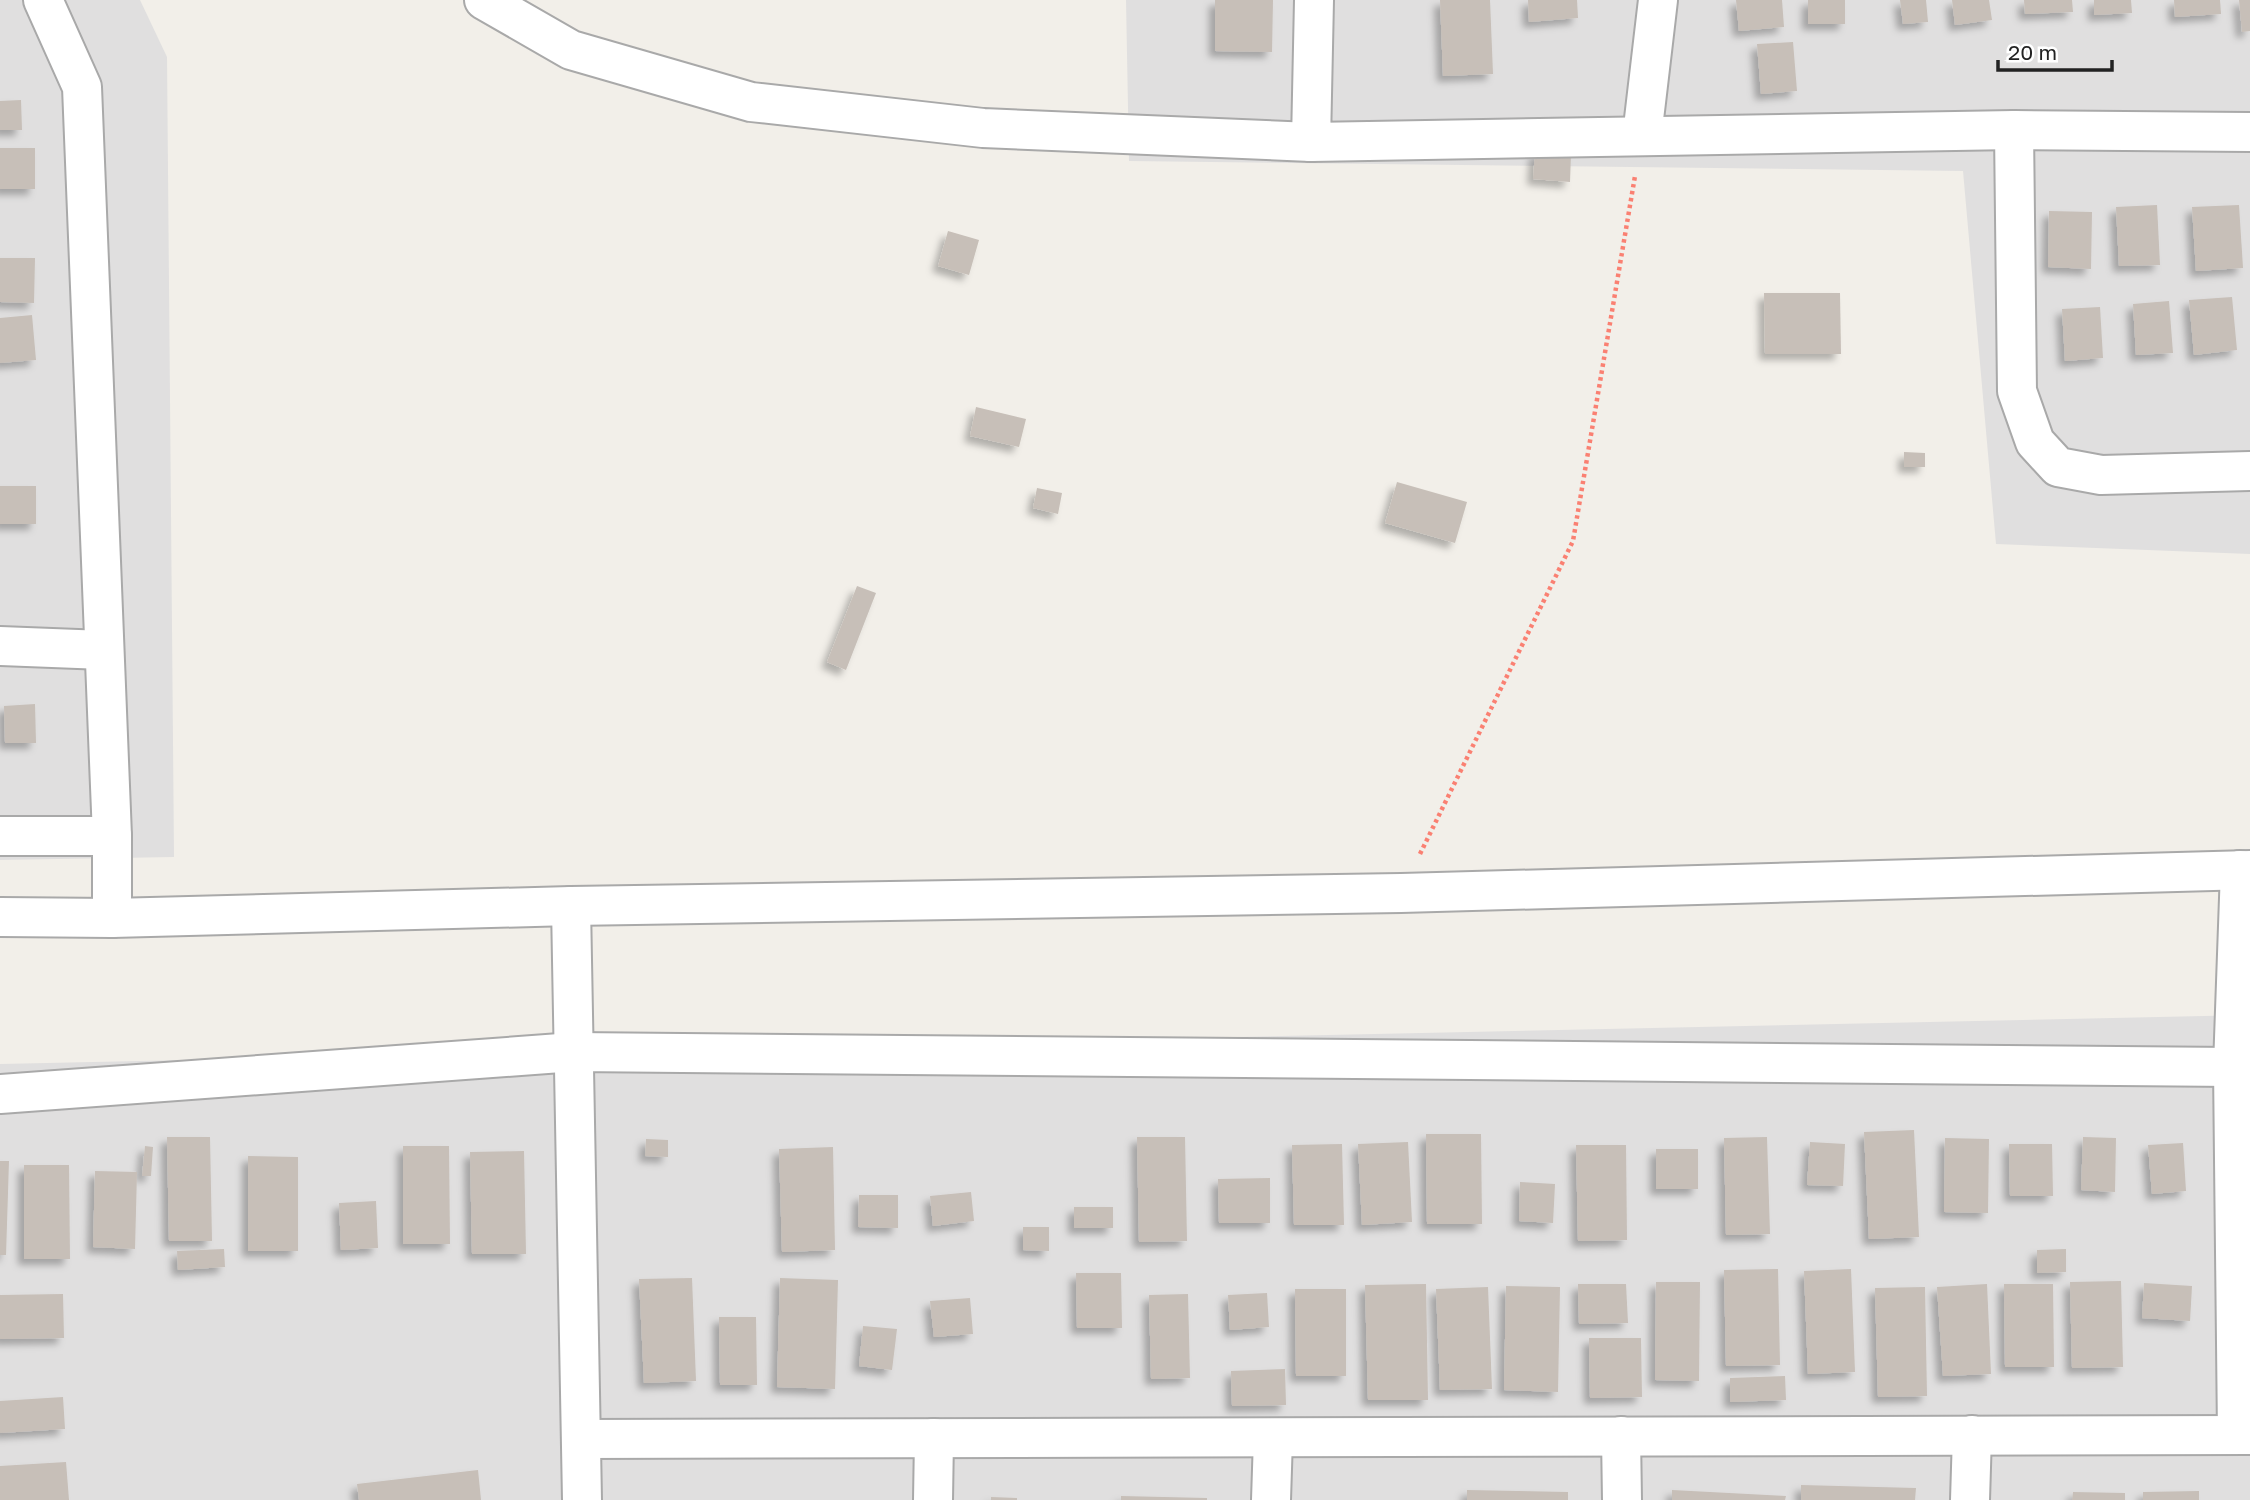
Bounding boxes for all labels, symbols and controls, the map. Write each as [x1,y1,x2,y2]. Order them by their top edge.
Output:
scale bar [1998,28,2112,72]
text: 20 m [2008,39,2057,65]

